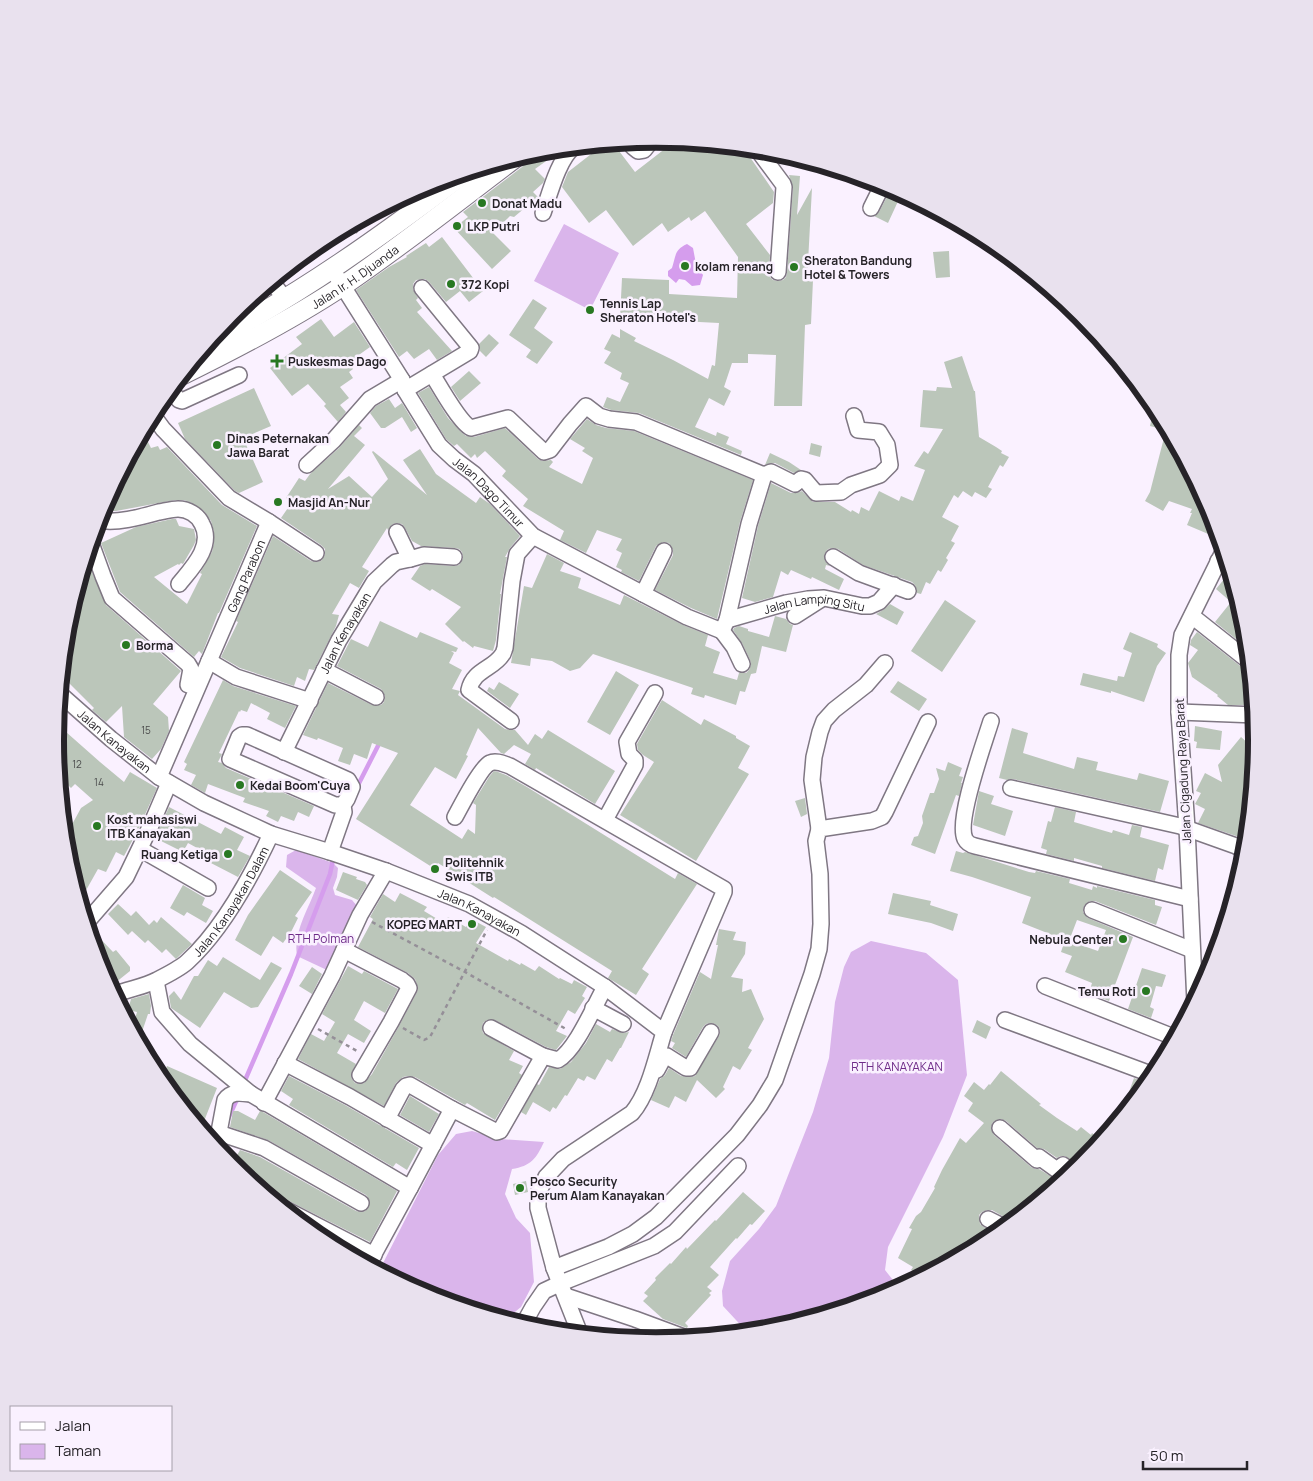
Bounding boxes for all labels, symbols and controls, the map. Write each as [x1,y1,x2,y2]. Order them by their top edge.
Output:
place label: Donat Madu [492,195,562,212]
marker: Donat Madu [476,197,488,209]
place label: LKP Putri [467,218,520,235]
marker: LKP Putri [451,220,463,232]
street label: Jalan Ir. H. Djuanda [308,241,402,312]
place label: Sheraton Bandung Hotel & Towers [804,252,912,283]
place label: kolam renang [695,258,773,275]
marker: kolam renang [679,260,691,272]
marker: Sheraton Bandung Hotel & Towers [788,261,800,273]
place label: 372 Kopi [461,276,509,293]
marker: 372 Kopi [445,278,457,290]
place label: Tennis Lap Sheraton Hotel's [600,295,696,326]
marker: Tennis Lap Sheraton Hotel's [584,304,596,316]
place label: Puskesmas Dago [288,353,386,370]
marker: Puskesmas Dago [270,354,284,368]
place label: Dinas Peternakan Jawa Barat [227,430,329,461]
marker: Dinas Peternakan Jawa Barat [211,439,223,451]
street label: Jalan Dago Timur [450,453,529,531]
place label: Masjid An-Nur [288,494,370,511]
marker: Masjid An-Nur [272,496,284,508]
street label: Gang Parabon [223,537,269,615]
street label: Jalan Kenayakan [315,589,374,676]
street label: Jalan Lamping Situ [762,590,867,618]
place label: Borma [136,637,174,654]
marker: Borma [120,639,132,651]
street label: Jalan Cigadung Raya Barat [1171,698,1195,844]
street label: Jalan Kanayakan [74,705,155,776]
house number: 15 [141,723,151,737]
house number: 12 [72,757,82,771]
house number: 14 [94,775,104,789]
place label: Kedai Boom'Cuya [250,777,350,794]
marker: Kedai Boom'Cuya [234,779,246,791]
place label: Kost mahasiswi ITB Kanayakan [107,811,197,842]
marker: Kost mahasiswi ITB Kanayakan [91,820,103,832]
street label: Jalan Kanayakan Dalam [189,843,272,960]
place label: Ruang Ketiga [141,846,218,863]
marker: Ruang Ketiga [222,848,234,860]
place label: Politehnik Swis ITB [445,854,504,885]
marker: Politehnik Swis ITB [429,863,441,875]
street label: Jalan Kanayakan [435,884,524,940]
place label: KOPEG MART [387,916,463,933]
marker: KOPEG MART [466,918,478,930]
park label: RTH Polman [288,930,354,947]
place label: Nebula Center [1029,931,1113,948]
marker: Nebula Center [1117,933,1129,945]
place label: Temu Roti [1078,983,1136,1000]
marker: Temu Roti [1140,985,1152,997]
park label: RTH KANAYAKAN [851,1058,943,1075]
place label: Posco Security Perum Alam Kanayakan [530,1173,665,1204]
marker: Posco Security Perum Alam Kanayakan [514,1182,526,1194]
legend [10,1406,172,1471]
text: Jalan [55,1415,91,1436]
scale bar [1143,1438,1247,1470]
text: Taman [55,1440,101,1461]
text: 50 m [1150,1445,1184,1466]

